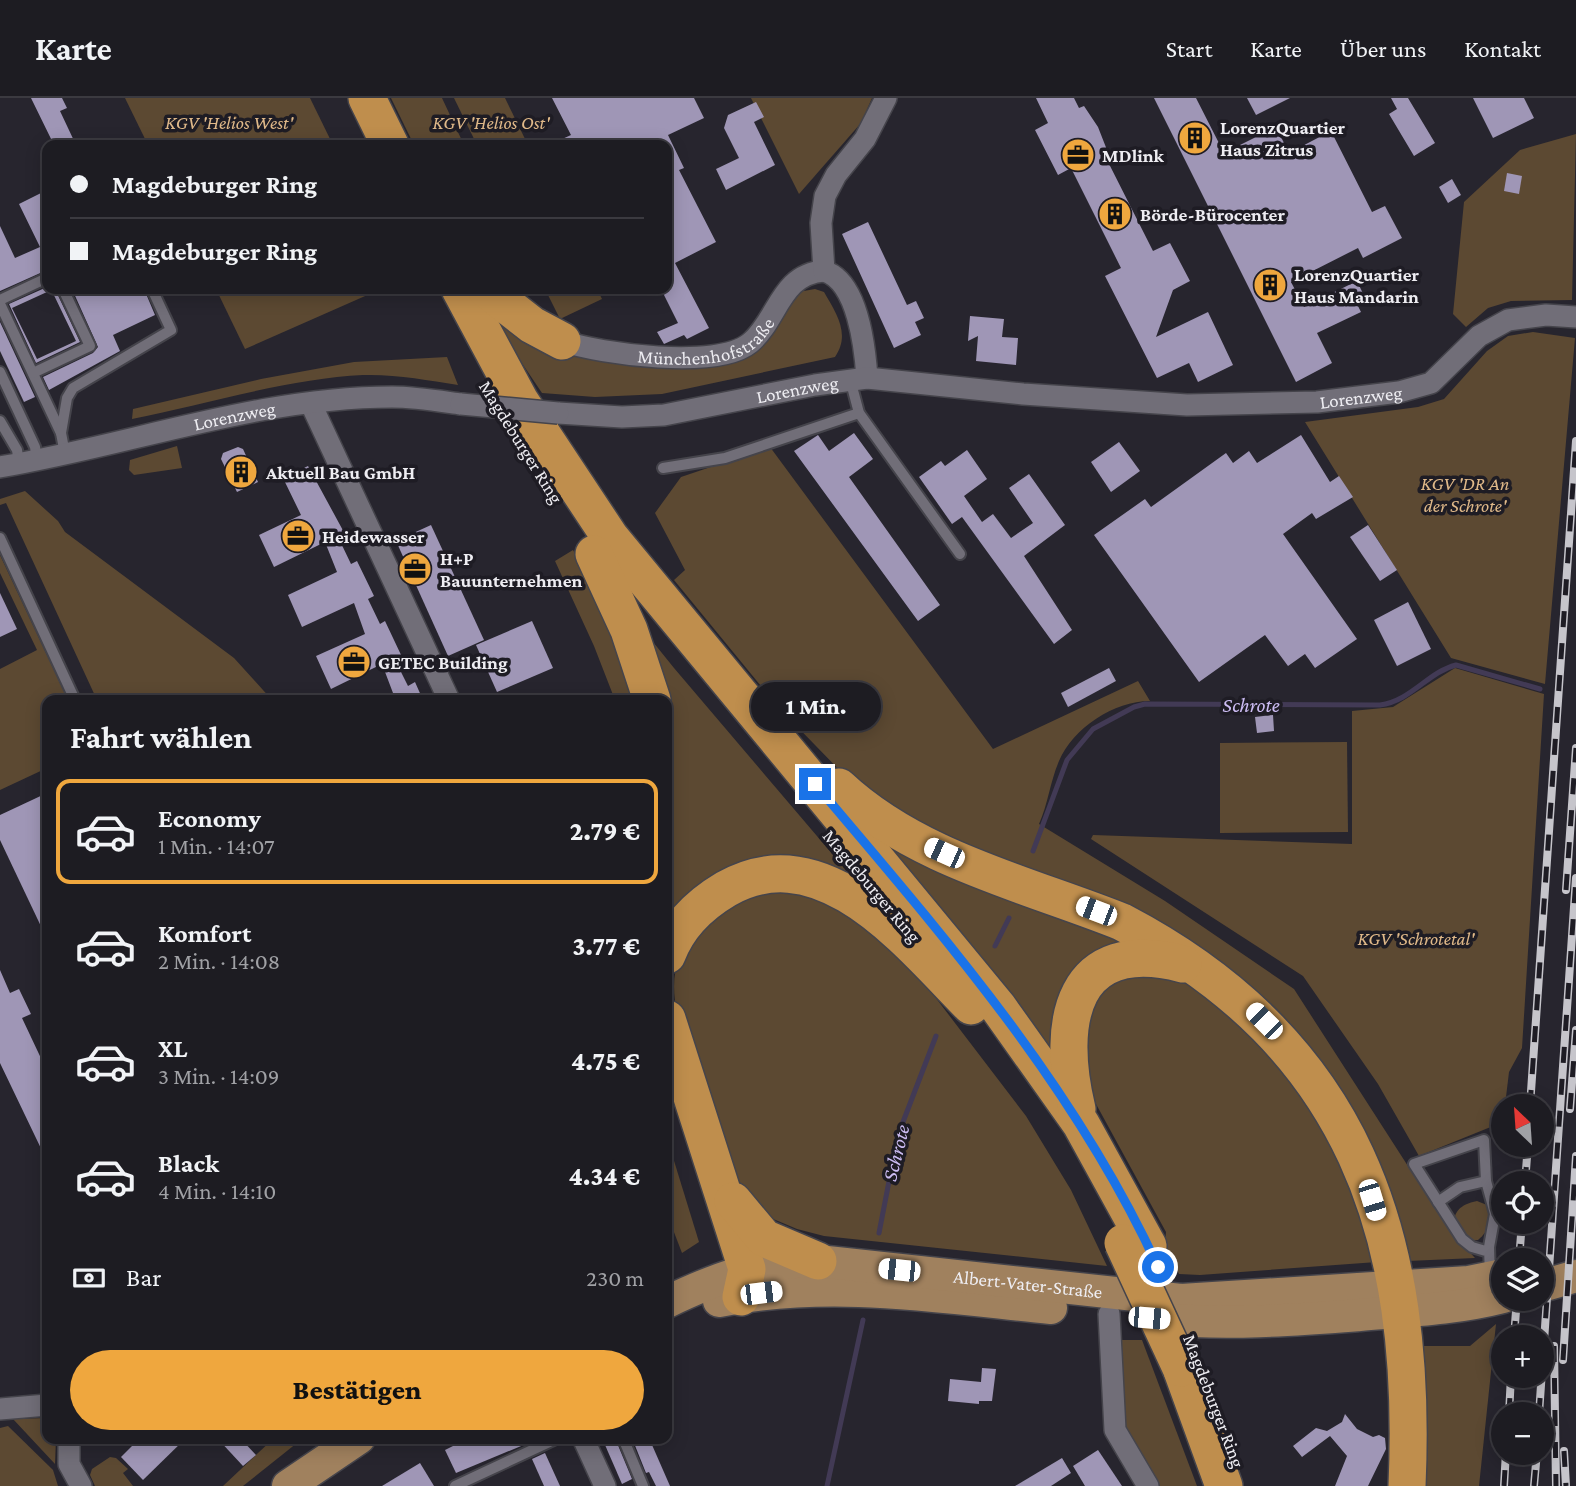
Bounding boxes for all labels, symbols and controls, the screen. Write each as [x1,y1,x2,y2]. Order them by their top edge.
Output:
text: Karte [35,30,112,67]
text: Start [1166,35,1212,62]
text: Karte [1250,35,1302,62]
text: Über uns [1340,35,1426,62]
text: Kontakt [1464,35,1541,62]
park label: KGV 'Helios West' [165,112,294,133]
park label: KGV 'Helios Ost' [433,112,550,133]
place label: LorenzQuartier Haus Zitrus [1220,117,1346,160]
building icon: LorenzQuartier Haus Zitrus [1176,119,1214,157]
office icon: MDlink [1059,136,1097,174]
place label: MDlink [1102,145,1165,166]
text: Magdeburger Ring [112,170,317,199]
building icon: Börde-Bürocenter [1096,195,1134,233]
place label: Börde-Bürocenter [1140,204,1285,225]
text: Magdeburger Ring [112,237,317,266]
place label: LorenzQuartier Haus Mandarin [1294,264,1420,307]
building icon: LorenzQuartier Haus Mandarin [1251,266,1289,304]
street label: Münchenhofstraße [637,314,778,368]
street label: Lorenzweg [754,371,840,407]
street label: Magdeburger Ring [475,377,567,507]
street label: Lorenzweg [1318,381,1403,412]
street label: Lorenzweg [191,397,277,434]
building icon: Aktuell Bau GmbH [222,453,260,491]
place label: Aktuell Bau GmbH [265,462,415,483]
park label: KGV 'DR An der Schrote' [1421,473,1509,516]
office icon: Heidewasser [279,517,317,555]
place label: Heidewasser [322,526,425,547]
place label: H+P Bauunternehmen [440,548,583,591]
office icon: H+P Bauunternehmen [396,550,434,588]
office icon: GETEC Building [335,643,373,681]
place label: GETEC Building [378,652,508,673]
callout: 1 Min. [750,682,880,732]
text: 1 Min. [785,693,847,719]
water label: Schrote [1222,693,1280,717]
text: Fahrt wählen [70,719,252,755]
route end [799,768,831,800]
icon: car [74,800,137,863]
text: Economy [158,804,261,833]
text: 2.79 € [570,817,640,846]
street label: Magdeburger Ring [819,825,925,947]
text: 1 Min. · 14:07 [158,833,275,859]
car [921,835,968,871]
car [1073,894,1120,928]
icon: car [74,915,137,978]
text: Komfort [158,919,251,948]
park label: KGV 'Schrotetal' [1358,928,1475,949]
text: 3.77 € [573,932,640,961]
text: 2 Min. · 14:08 [158,948,280,974]
car [1242,999,1287,1043]
icon: car [74,1030,137,1093]
text: XL [158,1034,187,1063]
text: 4.75 € [571,1047,640,1076]
text: 3 Min. · 14:09 [158,1063,279,1089]
north arrow [1491,1094,1554,1157]
map controls [1491,1094,1554,1465]
water label: Schrote [877,1122,915,1184]
icon: car [74,1145,137,1208]
text: Black [158,1149,219,1178]
text: 4.34 € [568,1162,640,1191]
button: locate [1491,1171,1554,1234]
car [1356,1177,1389,1223]
text: 4 Min. · 14:10 [158,1178,276,1204]
button: layers [1491,1248,1554,1311]
route start [1142,1251,1174,1283]
car [878,1257,921,1283]
icon: cash [70,1259,108,1297]
text: Bar [126,1263,162,1292]
text: 230 m [586,1265,644,1291]
street label: Albert-Vater-Straße [952,1265,1103,1302]
car [739,1280,784,1306]
car [1128,1306,1171,1330]
button: + [1491,1325,1554,1388]
street label: Magdeburger Ring [1179,1332,1249,1470]
button: Bestätigen [70,1350,644,1430]
button: − [1491,1402,1554,1465]

